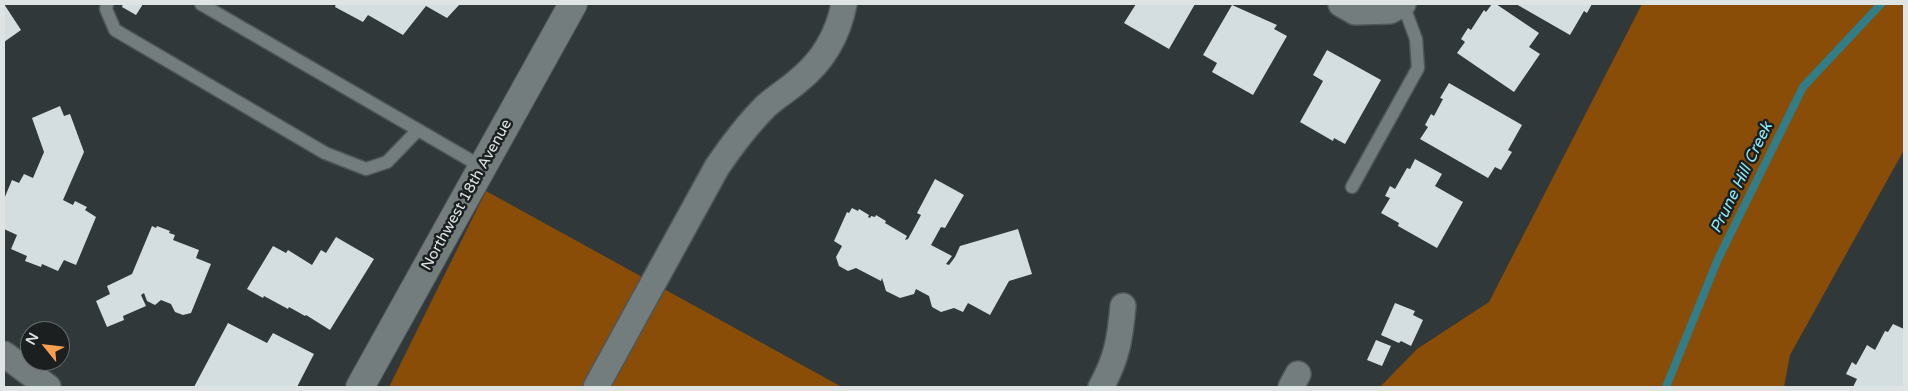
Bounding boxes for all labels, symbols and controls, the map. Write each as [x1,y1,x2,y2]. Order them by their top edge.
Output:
street label: Northwest 18th Avenue [418,116,516,274]
water label: Prune Hill Creek [1707,119,1777,237]
north arrow [20,321,70,371]
text: N [22,330,42,348]

